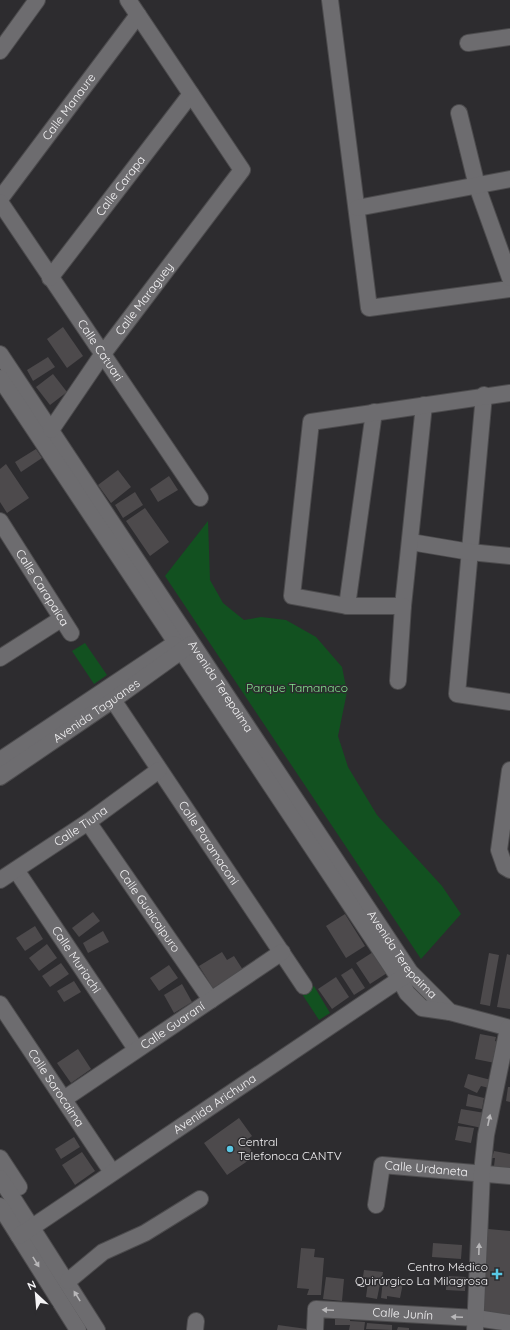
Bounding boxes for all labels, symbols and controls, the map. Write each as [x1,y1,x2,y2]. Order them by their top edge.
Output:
street label: Calle Manaure [39,70,99,143]
street label: Calle Carapa [92,152,148,219]
street label: Calle Maraguey [112,259,176,338]
street label: Calle Catuari [75,316,127,384]
street label: Calle Carapaica [13,546,73,629]
street label: Avenida Terepaima [185,637,257,735]
street label: Avenida Taguanes [50,675,143,746]
park label: Parque Tamanaco [246,680,348,695]
street label: Calle Paramaconi [176,798,242,888]
street label: Calle Tiuna [51,802,110,849]
street label: Calle Guaicaipuro [116,866,184,955]
street label: Avenida Terepaima [364,907,440,1002]
street label: Calle Muriachi [49,923,104,996]
street label: Calle Guaraní [137,998,208,1052]
street label: Calle Sorocaima [25,1046,88,1130]
street label: Avenida Arichuna [170,1070,259,1137]
one-way arrow [486,1114,492,1126]
place label: Central Telefonoca CANTV [238,1134,342,1163]
marker: Central Telefonoca CANTV [225,1144,235,1154]
street label: Calle Urdaneta [384,1157,468,1179]
one-way arrow [476,1242,482,1255]
one-way arrow [32,1257,40,1267]
place label: Centro Médico Quirúrgico La Milagrosa [355,1259,488,1288]
marker: Centro Médico Quirúrgico La Milagrosa [491,1268,503,1280]
north arrow [16,1274,56,1314]
text: N [25,1277,38,1293]
one-way arrow [73,1291,81,1302]
street label: Calle Junín [372,1304,434,1323]
one-way arrow [322,1306,334,1313]
one-way arrow [451,1314,463,1321]

